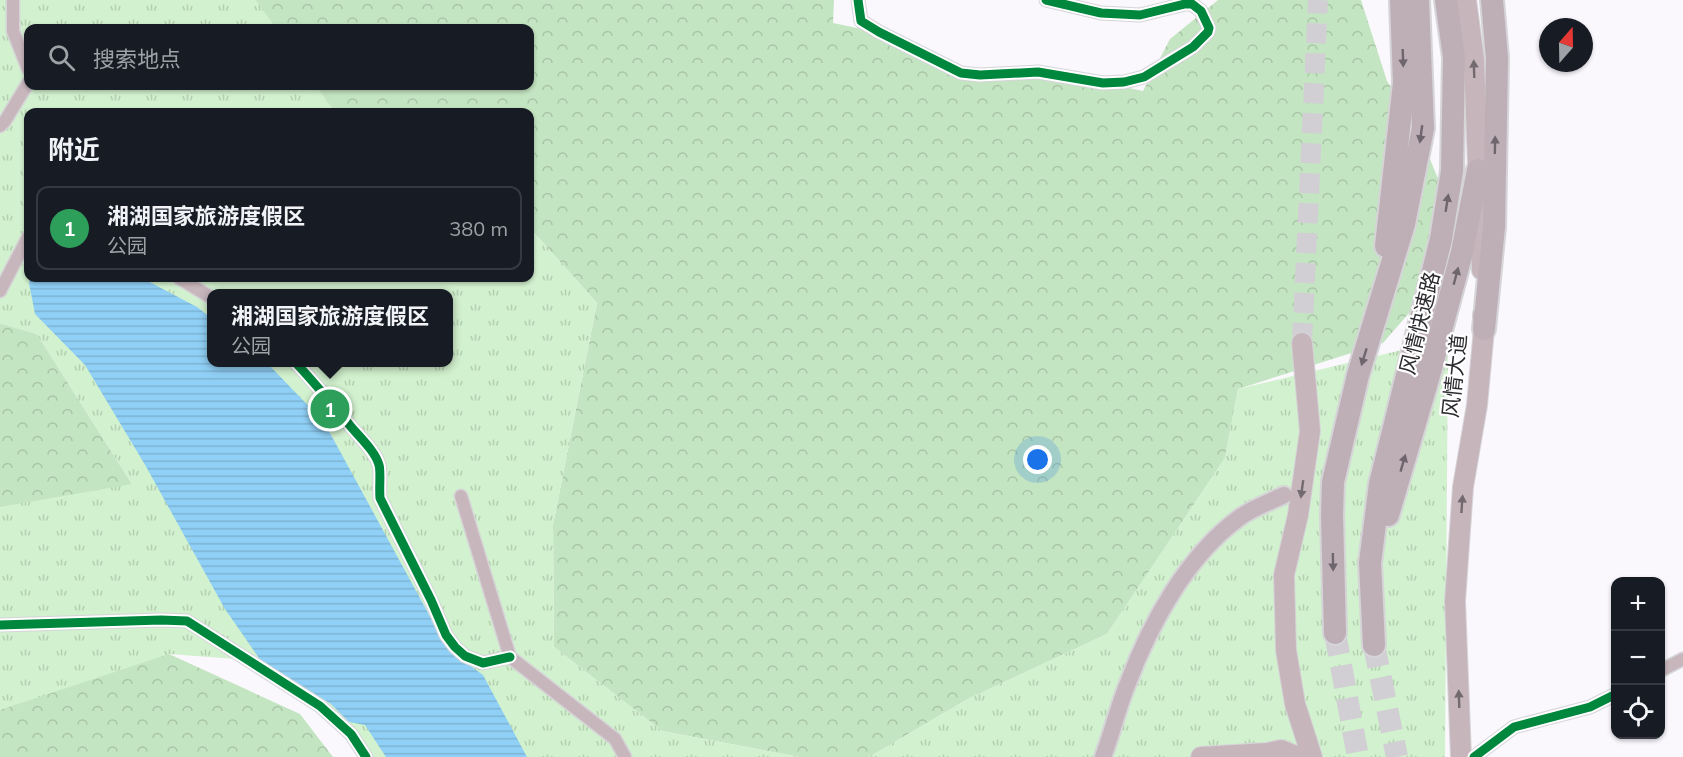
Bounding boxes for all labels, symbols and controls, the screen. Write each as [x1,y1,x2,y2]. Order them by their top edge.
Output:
north arrow [1539,18,1593,72]
search box [24,24,534,90]
icon: search [45,41,78,74]
text: 搜索地点 [93,45,181,73]
one-way arrow [1398,49,1408,68]
one-way arrow [1470,60,1479,79]
one-way arrow [1416,124,1426,143]
text: 附近 [48,133,100,166]
one-way arrow [1490,136,1500,155]
one-way arrow [1442,193,1451,212]
text: 湘湖国家旅游度假区 [107,202,305,230]
text: 1 [64,216,76,241]
text: 380 m [449,216,508,241]
text: 公园 [107,233,147,258]
one-way arrow [1451,266,1461,285]
street label: 风情快速路 [1394,269,1444,377]
popup [207,289,453,367]
text: 湘湖国家旅游度假区 [231,302,429,330]
text: 公园 [231,333,271,358]
street label: 风情大道 [1437,333,1471,419]
one-way arrow [1358,348,1368,366]
pin: 1 [310,386,350,432]
your location [1023,445,1052,474]
one-way arrow [1399,454,1408,472]
one-way arrow [1297,480,1306,499]
one-way arrow [1457,494,1467,513]
one-way arrow [1328,552,1337,571]
map controls [1611,577,1665,739]
button: + [1611,577,1665,631]
button: − [1611,631,1665,685]
button: locate [1611,685,1665,739]
one-way arrow [1454,689,1463,708]

